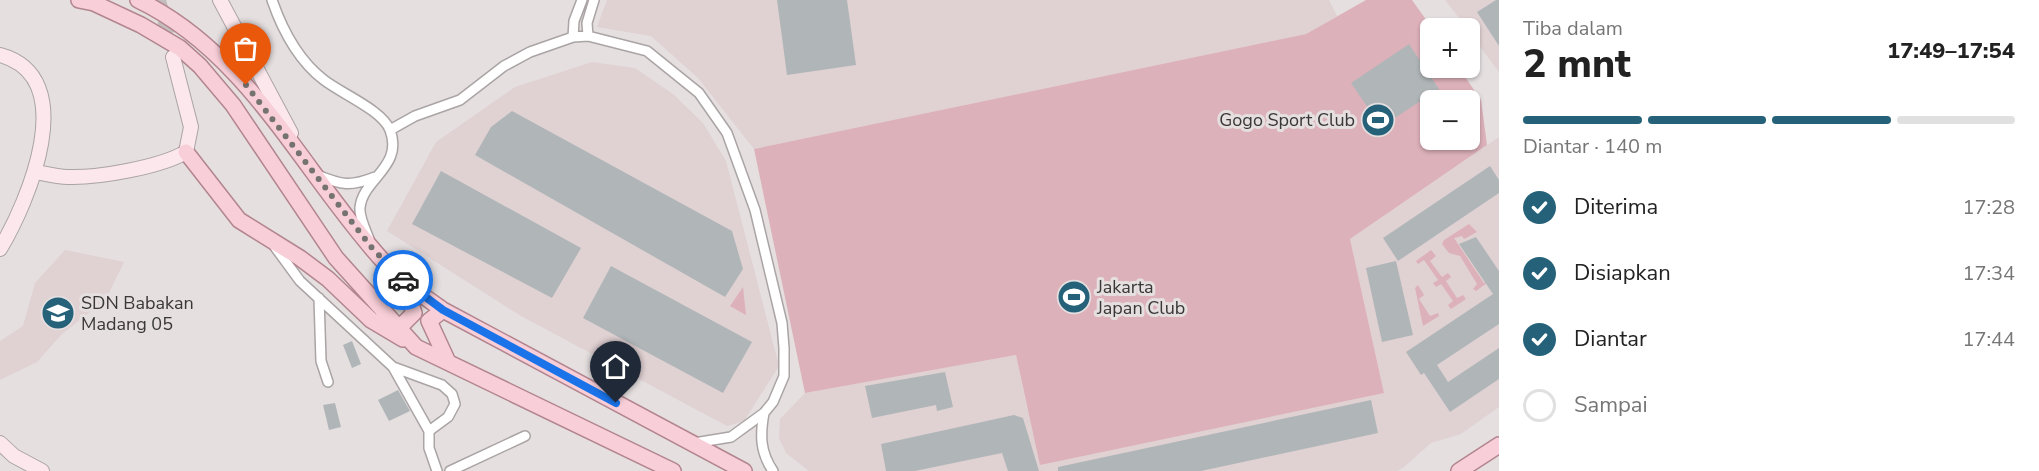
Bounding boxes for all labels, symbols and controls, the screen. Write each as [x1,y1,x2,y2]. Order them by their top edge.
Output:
text: Tiba dalam [1523,15,1623,42]
map controls [1420,18,1480,150]
button: + [1420,18,1480,78]
pin [220,23,271,85]
icon: bag [229,32,262,65]
text: 17:49–17:54 [1887,36,2015,66]
text: 2 mnt [1523,38,1631,91]
button: − [1420,90,1480,150]
sports icon: Gogo Sport Club [1360,102,1396,138]
place label: Gogo Sport Club [1219,108,1355,132]
text: Diantar · 140 m [1523,133,1662,160]
icon: check [1523,191,1556,224]
text: Diterima [1574,192,1658,222]
text: 17:28 [1962,194,2015,221]
courier [373,250,433,310]
icon: check [1523,257,1556,290]
text: Disiapkan [1574,258,1671,288]
text: 17:34 [1962,260,2015,287]
icon: car [387,264,420,297]
place label: Jakarta Japan Club [1096,275,1185,320]
sports icon: Jakarta Japan Club [1056,279,1092,315]
place label: SDN Babakan Madang 05 [81,291,194,336]
school or university icon: SDN Babakan Madang 05 [40,295,76,331]
icon: check [1523,323,1556,356]
text: Diantar [1574,324,1647,354]
text: 17:44 [1962,326,2015,353]
pin [590,341,641,403]
icon: home [599,350,632,383]
text: Sampai [1574,390,1648,420]

